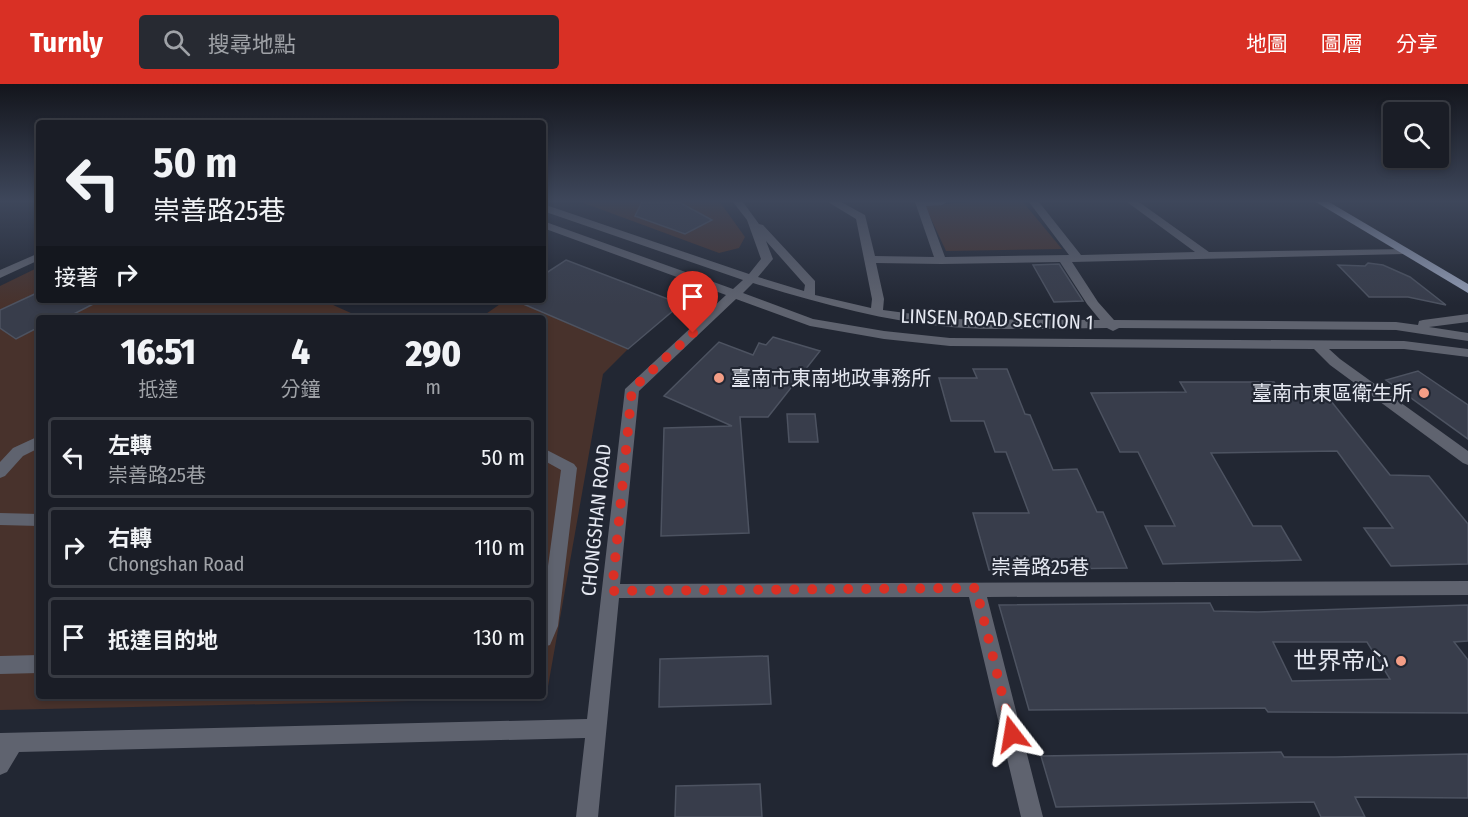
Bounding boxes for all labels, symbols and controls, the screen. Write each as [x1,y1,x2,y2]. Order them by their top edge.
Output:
search box [139,15,559,69]
text: Turnly [30,26,103,59]
icon: search [160,26,193,59]
text: 搜尋地點 [208,31,296,58]
text: 地圖 [1246,31,1288,57]
text: 圖層 [1321,31,1363,57]
text: 分享 [1396,31,1438,57]
map controls [1383,102,1449,168]
button: search [1383,102,1449,168]
text: 50 m [153,138,237,188]
icon: left [54,144,132,222]
text: 崇善路25巷 [153,195,285,227]
icon: right [110,258,143,291]
text: 接著 [54,264,98,291]
pin [667,271,718,333]
icon: arrive [676,280,709,313]
street label: LINSEN ROAD SECTION 1 [900,304,1094,334]
text: 16:51 [121,330,196,374]
text: 4 [291,330,310,374]
text: 290 [405,332,461,376]
place label: 臺南市東南地政事務所 [731,366,931,390]
marker: 臺南市東南地政事務所 [712,371,726,385]
text: m [426,375,441,399]
text: 抵達 [138,377,178,401]
text: 分鐘 [281,377,321,401]
place label: 臺南市東區衛生所 [1252,381,1412,405]
marker: 臺南市東區衛生所 [1417,386,1431,400]
text: 左轉 [108,432,152,459]
icon: left [57,441,90,474]
street label: CHONGSHAN ROAD [576,443,616,597]
text: 50 m [481,444,525,471]
text: 崇善路25巷 [108,463,206,487]
text: 右轉 [108,525,152,552]
icon: right [57,531,90,564]
text: 110 m [475,534,525,561]
text: Chongshan Road [108,552,244,576]
street label: 崇善路25巷 [991,555,1089,579]
icon: arrive [57,621,90,654]
text: 130 m [473,624,525,651]
text: 抵達目的地 [108,627,218,654]
place label: 世界帝心 [1293,647,1389,675]
marker: 世界帝心 [1394,654,1408,668]
position arrow [980,702,1044,766]

